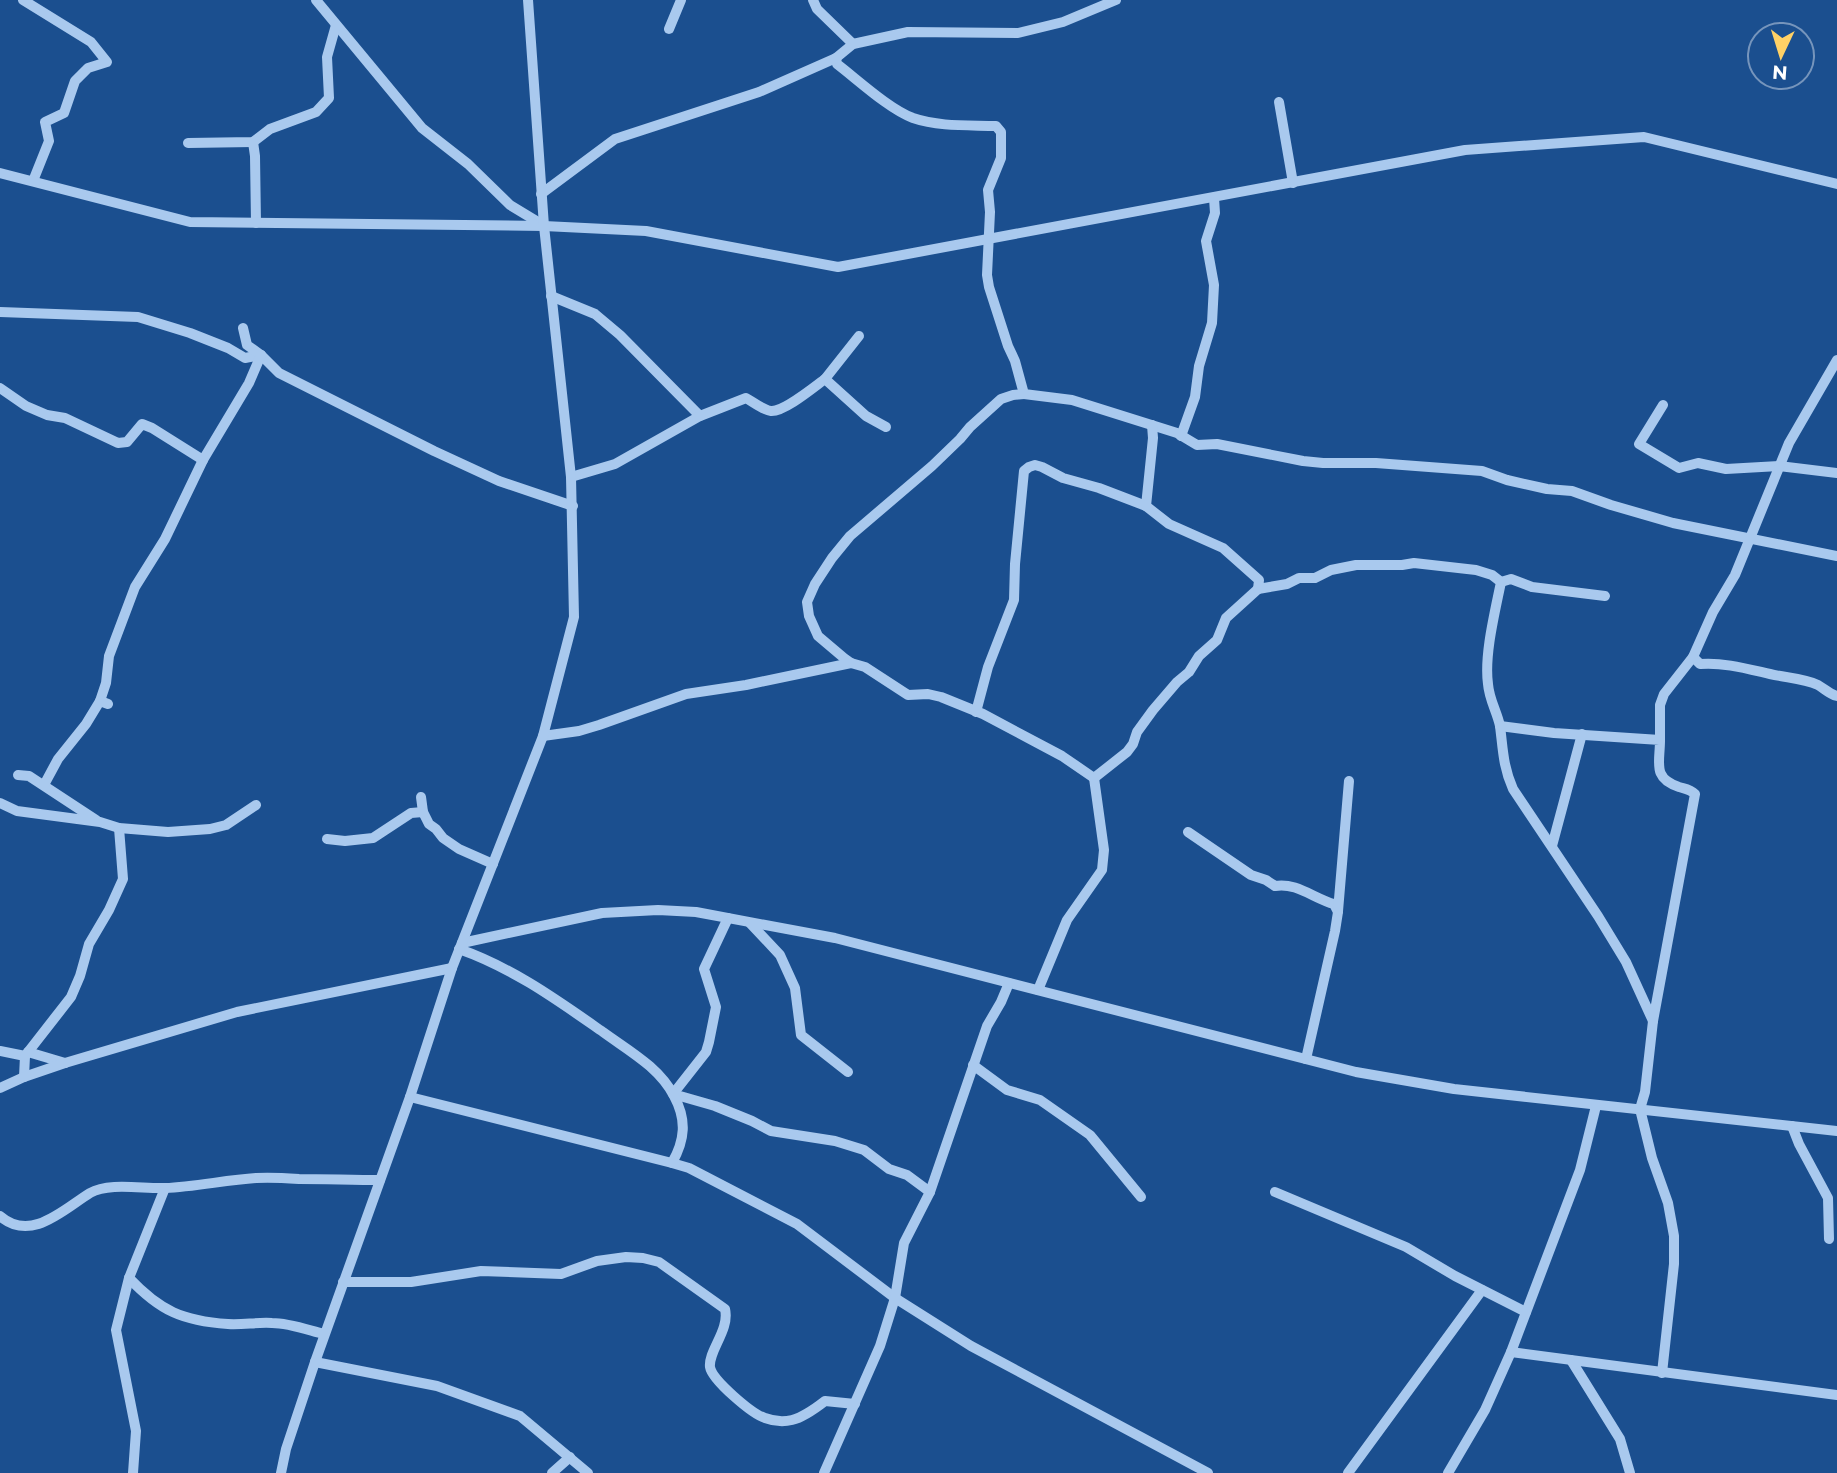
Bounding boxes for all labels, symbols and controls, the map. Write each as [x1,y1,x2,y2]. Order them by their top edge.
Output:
north arrow [1746,21,1816,91]
text: N [1771,60,1788,84]

